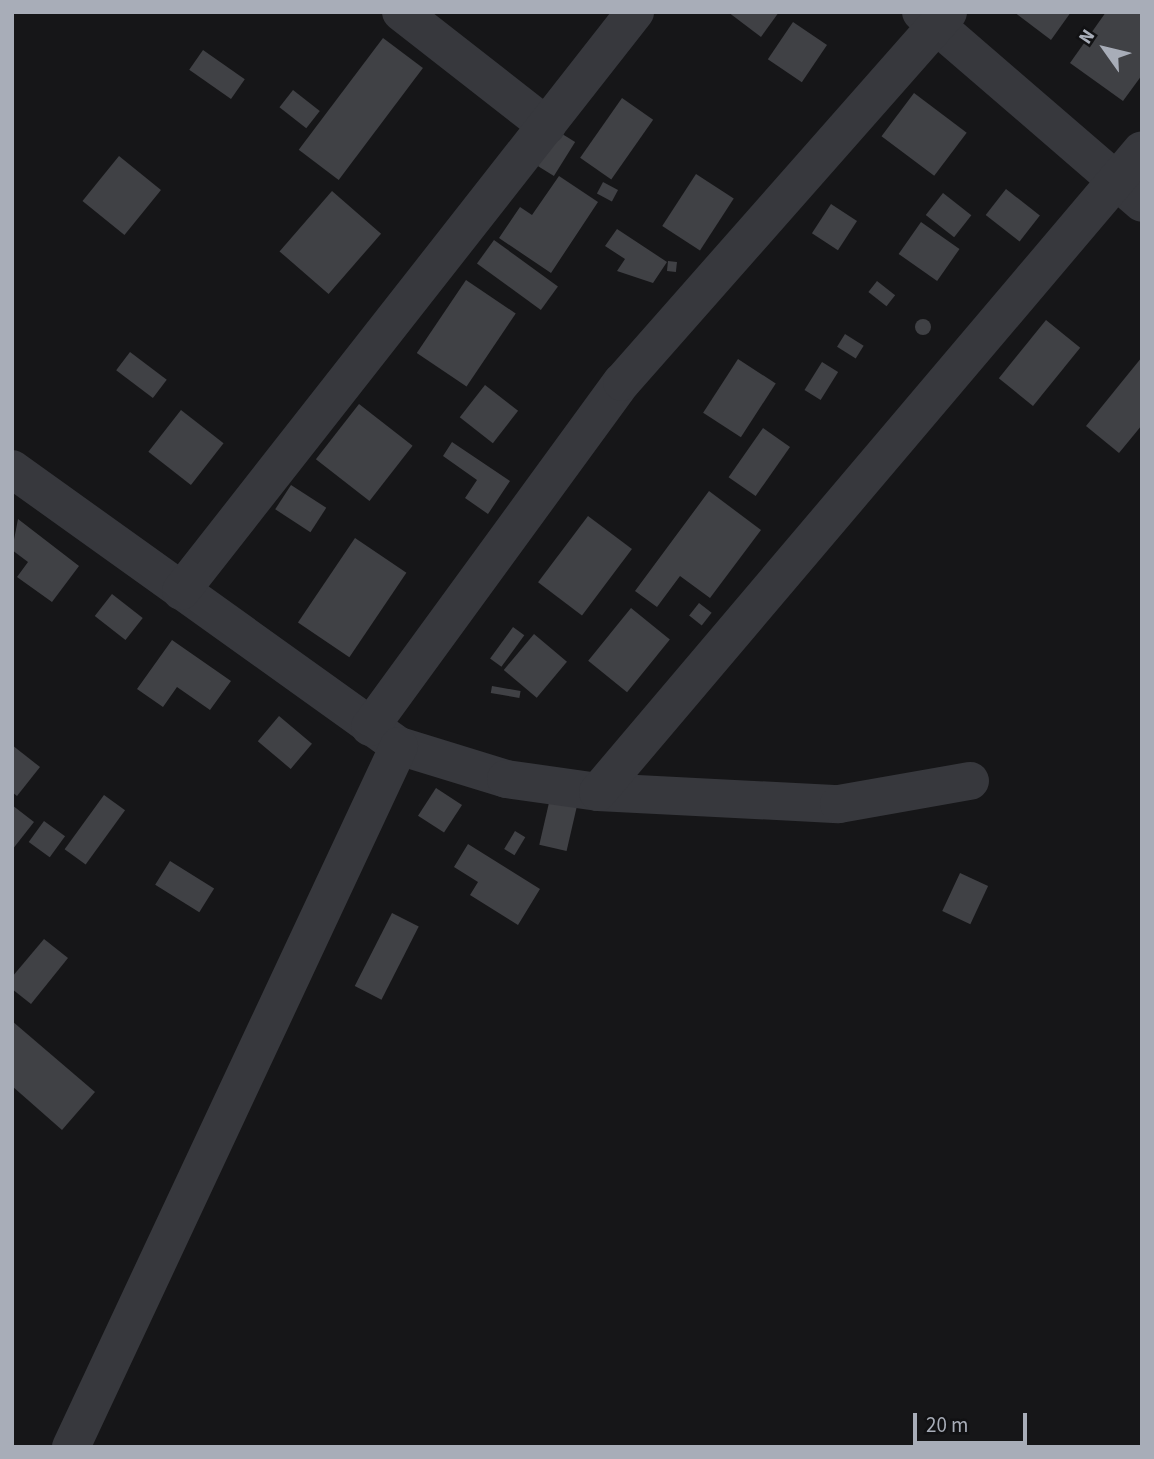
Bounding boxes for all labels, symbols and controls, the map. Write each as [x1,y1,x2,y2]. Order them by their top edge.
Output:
north arrow [1070,14,1140,84]
text: N [1072,24,1102,50]
scale bar [916,1400,1030,1444]
text: 20 m [926,1410,968,1440]

